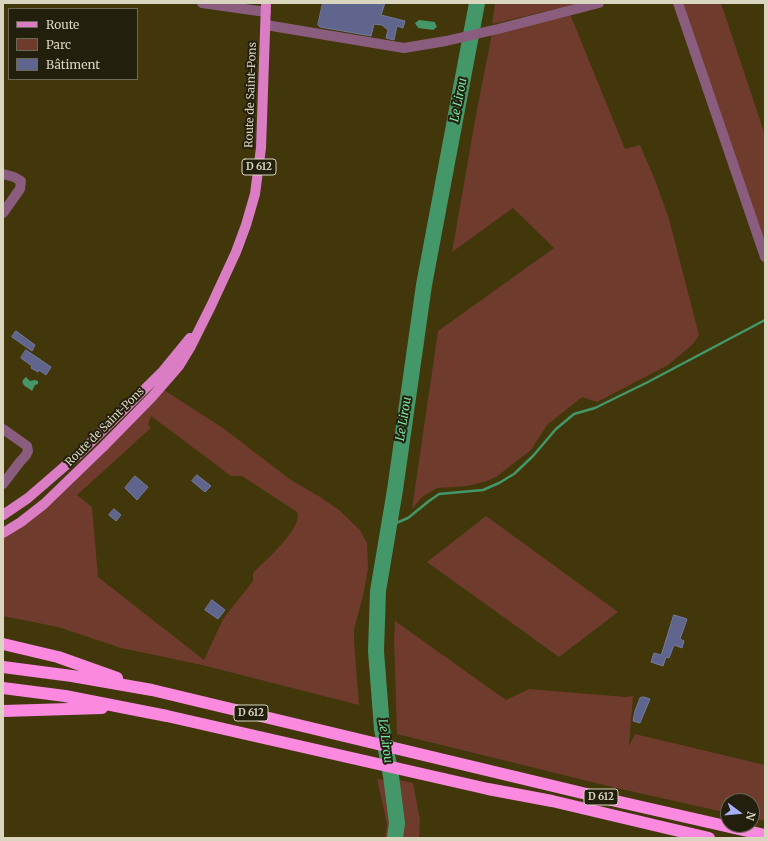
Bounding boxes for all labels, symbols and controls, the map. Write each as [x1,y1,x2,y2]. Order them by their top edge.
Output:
legend [8,8,138,80]
text: Route [46,17,79,32]
text: Parc [46,37,71,52]
street label: Route de Saint-Pons [243,42,259,148]
text: Bâtiment [46,57,100,72]
water label: Le Lirou [448,77,470,123]
road number: D 612 [242,159,276,175]
street label: Route de Saint-Pons [63,385,147,469]
water label: Le Lirou [393,396,415,442]
road number: D 612 [234,705,268,721]
water label: Le Lirou [375,718,395,764]
road number: D 612 [584,789,618,805]
north arrow [720,793,760,833]
text: N [743,810,759,822]

